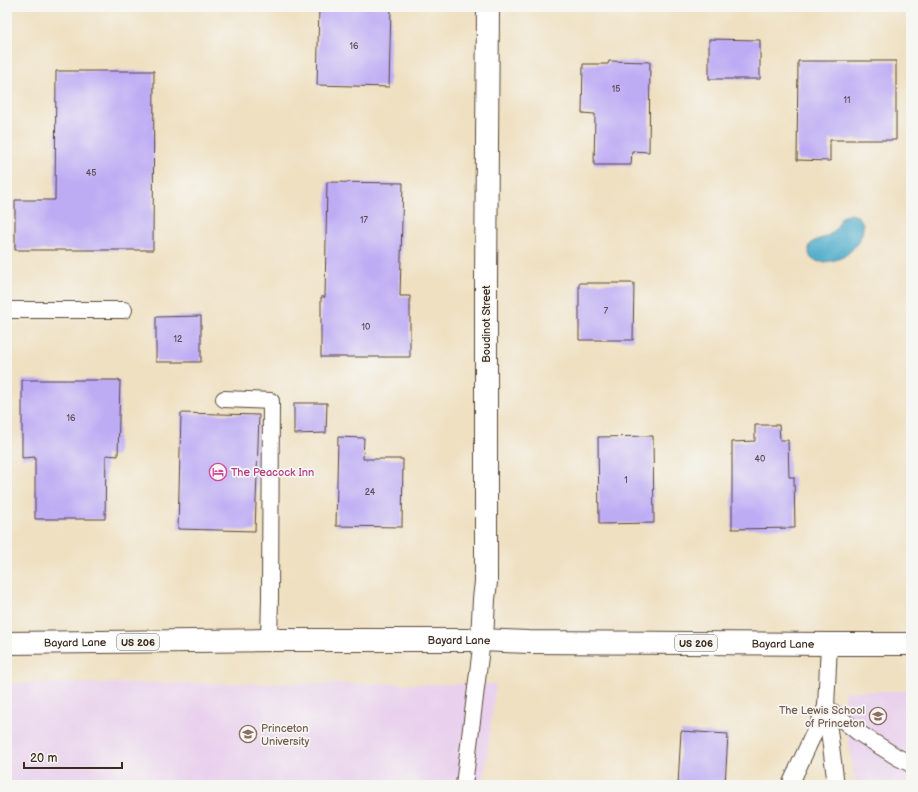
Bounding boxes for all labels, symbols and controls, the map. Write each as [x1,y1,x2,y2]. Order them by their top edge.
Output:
house number: 16 [350,41,359,52]
house number: 15 [612,84,620,95]
house number: 11 [844,95,850,106]
house number: 45 [86,168,96,179]
house number: 17 [360,215,369,226]
street label: Boudinot Street [480,285,493,363]
house number: 7 [604,306,609,317]
house number: 10 [362,322,370,333]
house number: 12 [174,334,183,345]
house number: 16 [67,413,76,424]
house number: 40 [755,454,765,465]
hotel icon: The Peacock Inn [208,462,228,482]
place label: The Peacock Inn [231,466,314,479]
house number: 1 [624,475,628,486]
house number: 24 [365,487,376,498]
road number: US 206 [117,634,159,650]
street label: Bayard Lane [428,634,491,647]
road number: US 206 [675,635,717,651]
street label: Bayard Lane [44,636,107,650]
street label: Bayard Lane [752,637,815,651]
place label: The Lewis School of Princeton [779,704,865,730]
school or university icon: The Lewis School of Princeton [868,706,888,726]
place label: Princeton University [261,722,309,748]
school or university icon: Princeton University [238,724,258,744]
scale bar [24,744,122,770]
text: 20 m [30,751,57,766]

